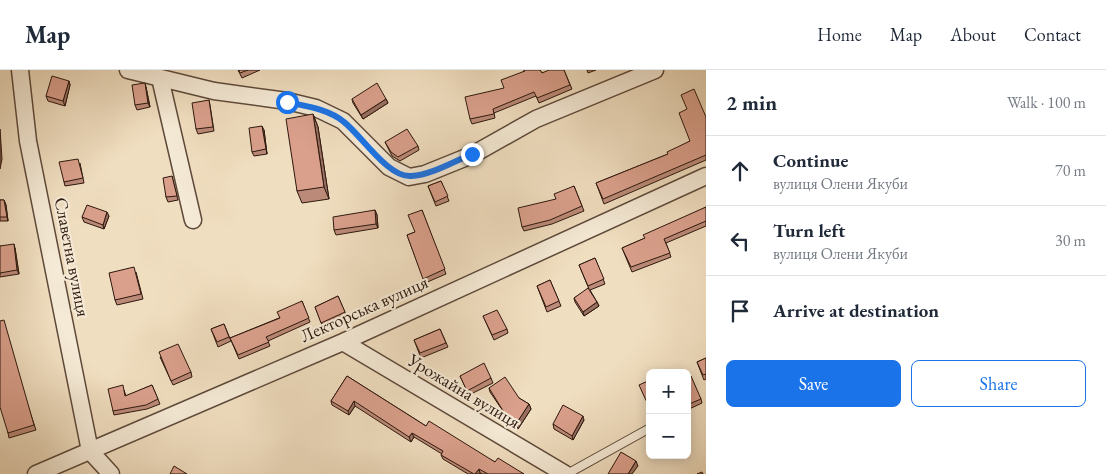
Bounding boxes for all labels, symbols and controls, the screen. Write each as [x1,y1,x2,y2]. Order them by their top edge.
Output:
text: Map [25,19,70,50]
text: Home [817,23,862,46]
text: Map [890,23,922,46]
text: About [950,23,996,46]
text: Contact [1024,23,1081,46]
text: 2 min [726,89,777,116]
route start [276,91,299,114]
text: Walk · 100 m [1007,92,1086,113]
route end [461,143,484,166]
text: Continue [773,148,848,173]
icon: ahead [726,157,754,185]
text: 70 m [1055,160,1086,181]
text: вулиця Олени Якуби [773,173,908,194]
street label: Славетна вулиця [50,195,95,319]
text: Turn left [773,218,845,243]
icon: left [726,227,754,255]
text: 30 m [1055,230,1086,251]
text: вулиця Олени Якуби [773,243,908,264]
street label: Лекторська вулиця [296,270,431,347]
icon: arrive [726,297,754,325]
text: Arrive at destination [773,298,939,323]
street label: Урожайна вулиця [403,347,525,433]
button: Save [726,360,901,407]
button: Share [911,360,1086,407]
map controls [646,369,691,459]
button: + [646,369,691,414]
button: − [646,414,691,459]

